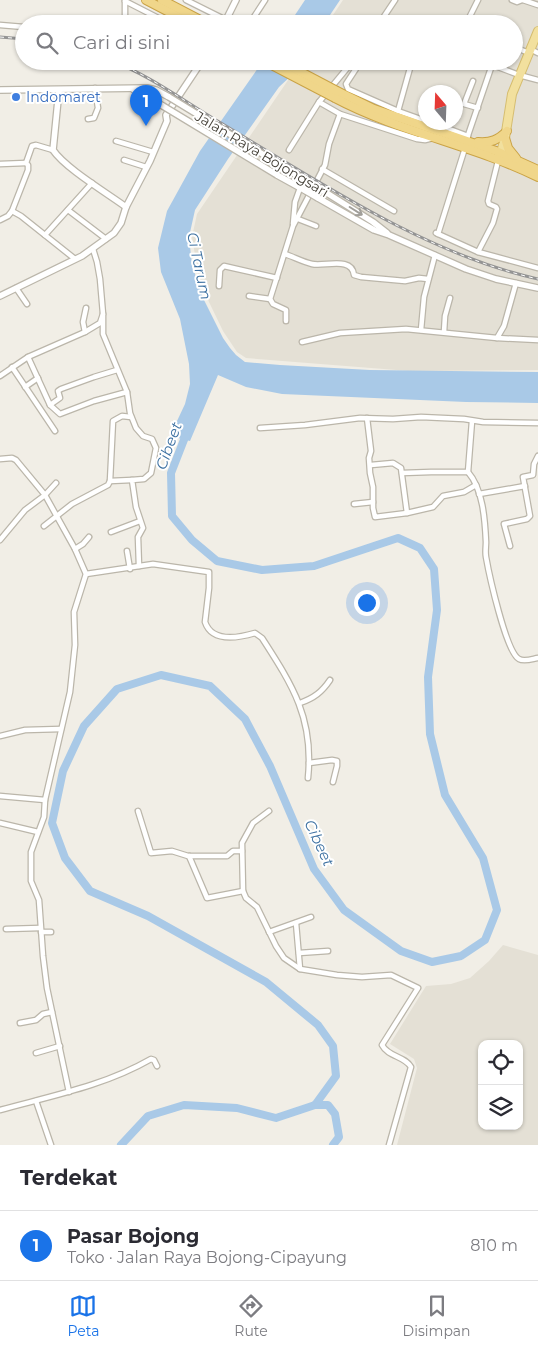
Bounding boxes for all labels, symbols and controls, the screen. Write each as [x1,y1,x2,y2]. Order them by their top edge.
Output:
search box [15,15,523,70]
icon: search [33,29,61,57]
text: Cari di sini [73,31,170,54]
pin: 1 [130,85,162,126]
north arrow [418,85,463,130]
place label: Indomaret [26,88,101,106]
marker: Indomaret [10,91,22,103]
street label: Jalan Raya Bojongsari [191,106,332,201]
one-way arrow [349,207,363,217]
water label: Ci Tarum [183,230,216,301]
water label: Cibeet [151,419,186,472]
your location [354,590,380,616]
water label: Cibeet [300,816,338,869]
map controls [478,1040,523,1130]
button: locate [478,1040,523,1085]
button: layers [478,1085,523,1130]
text: Terdekat [20,1165,117,1190]
text: Pasar Bojong [67,1225,199,1248]
text: 1 [33,1236,39,1255]
text: 810 m [470,1236,518,1255]
text: Toko · Jalan Raya Bojong-Cipayung [67,1248,347,1267]
tab: Peta [67,1292,99,1340]
tab: Rute [234,1292,268,1340]
tab: Disimpan [403,1292,471,1340]

